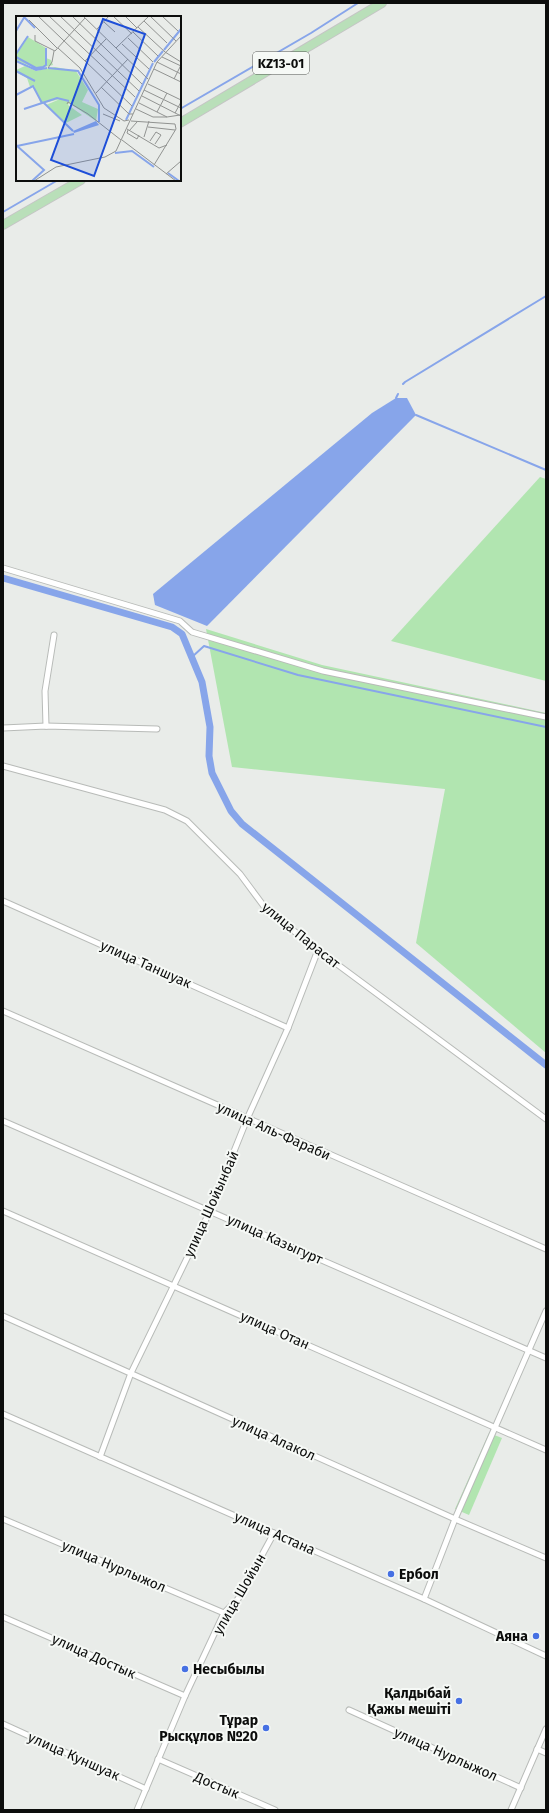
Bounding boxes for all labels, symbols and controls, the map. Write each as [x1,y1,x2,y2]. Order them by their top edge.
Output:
inset map [16,16,181,181]
road number: KZ13-01 [253,52,309,74]
street label: улица Парасат [258,899,344,973]
street label: улица Таншуак [98,937,195,992]
street label: улица Аль-Фараби [214,1099,333,1164]
street label: улица Шойынбай [180,1148,243,1260]
street label: улица Казыгурт [224,1211,326,1268]
street label: улица Отан [238,1308,312,1353]
street label: улица Алакол [229,1412,318,1464]
street label: улица Астана [232,1508,318,1559]
street label: улица Нурлыжол [59,1537,169,1596]
street label: улица Шойын [209,1551,270,1638]
place label: Ербол [399,1566,439,1583]
marker: Ербол [386,1569,396,1579]
place label: Аяна [495,1628,528,1645]
street label: улица Достык [49,1630,139,1683]
marker: Аяна [531,1631,541,1641]
place label: Несыбылы [193,1661,265,1678]
marker: Несыбылы [180,1664,190,1674]
place label: Қалдыбай Қажы мешіті [367,1685,451,1718]
marker: Қалдыбай Қажы мешіті [454,1696,464,1706]
place label: Тұрар Рысқұлов №20 [159,1712,258,1745]
marker: Тұрар Рысқұлов №20 [261,1723,271,1733]
street label: улица Нурлыжол [391,1724,500,1785]
street label: улица Куншуак [25,1729,123,1785]
street label: Достык [191,1768,243,1803]

